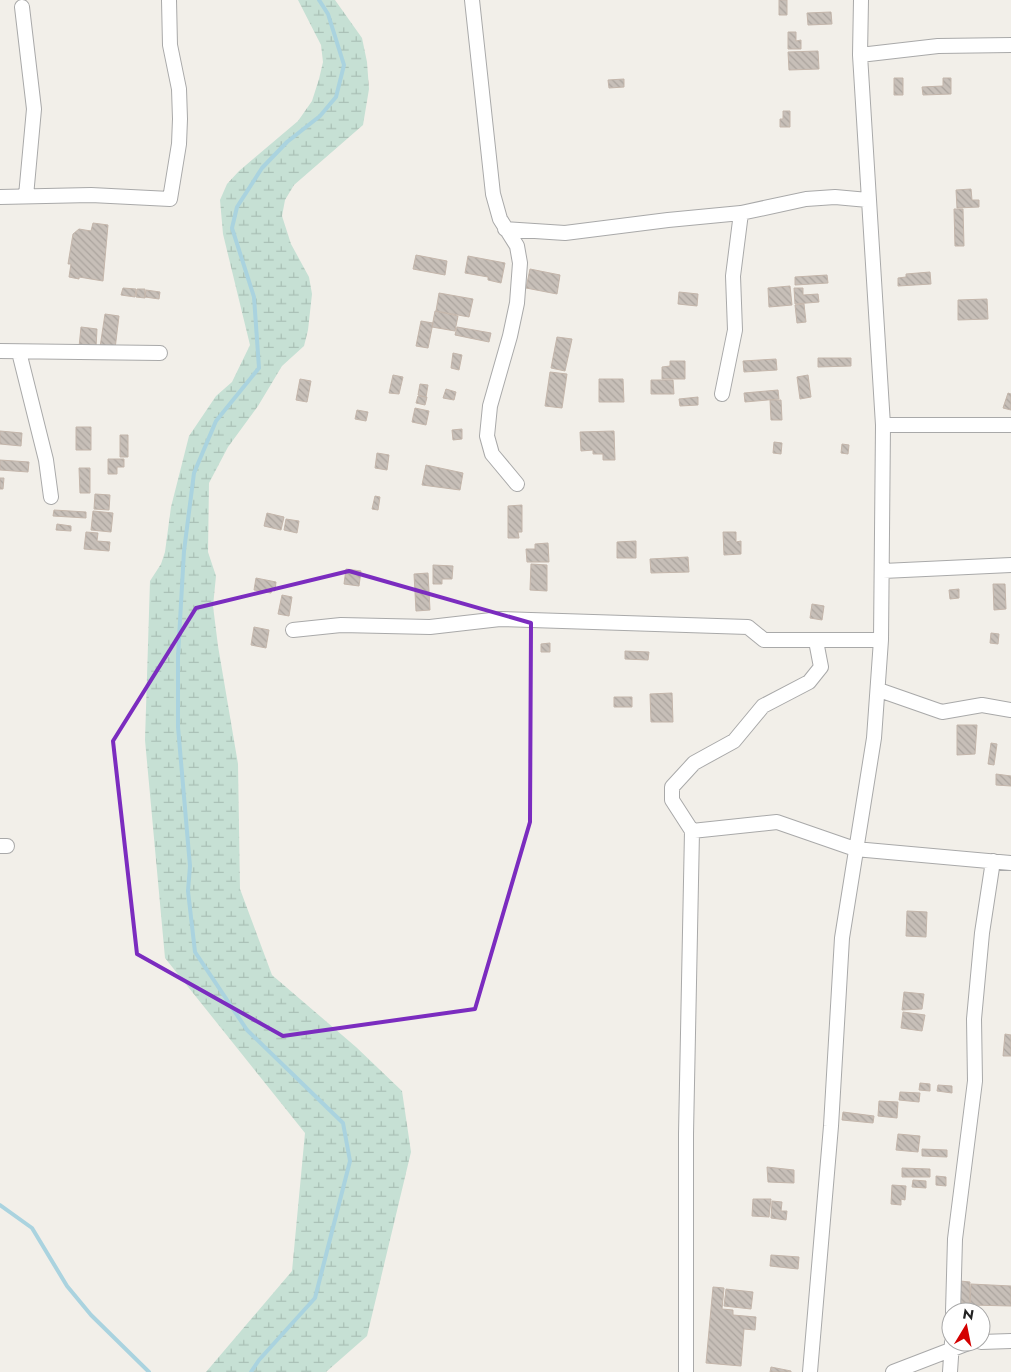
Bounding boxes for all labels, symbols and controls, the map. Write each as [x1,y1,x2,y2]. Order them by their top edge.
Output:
north arrow [941,1302,991,1352]
text: N [961,1303,975,1325]

